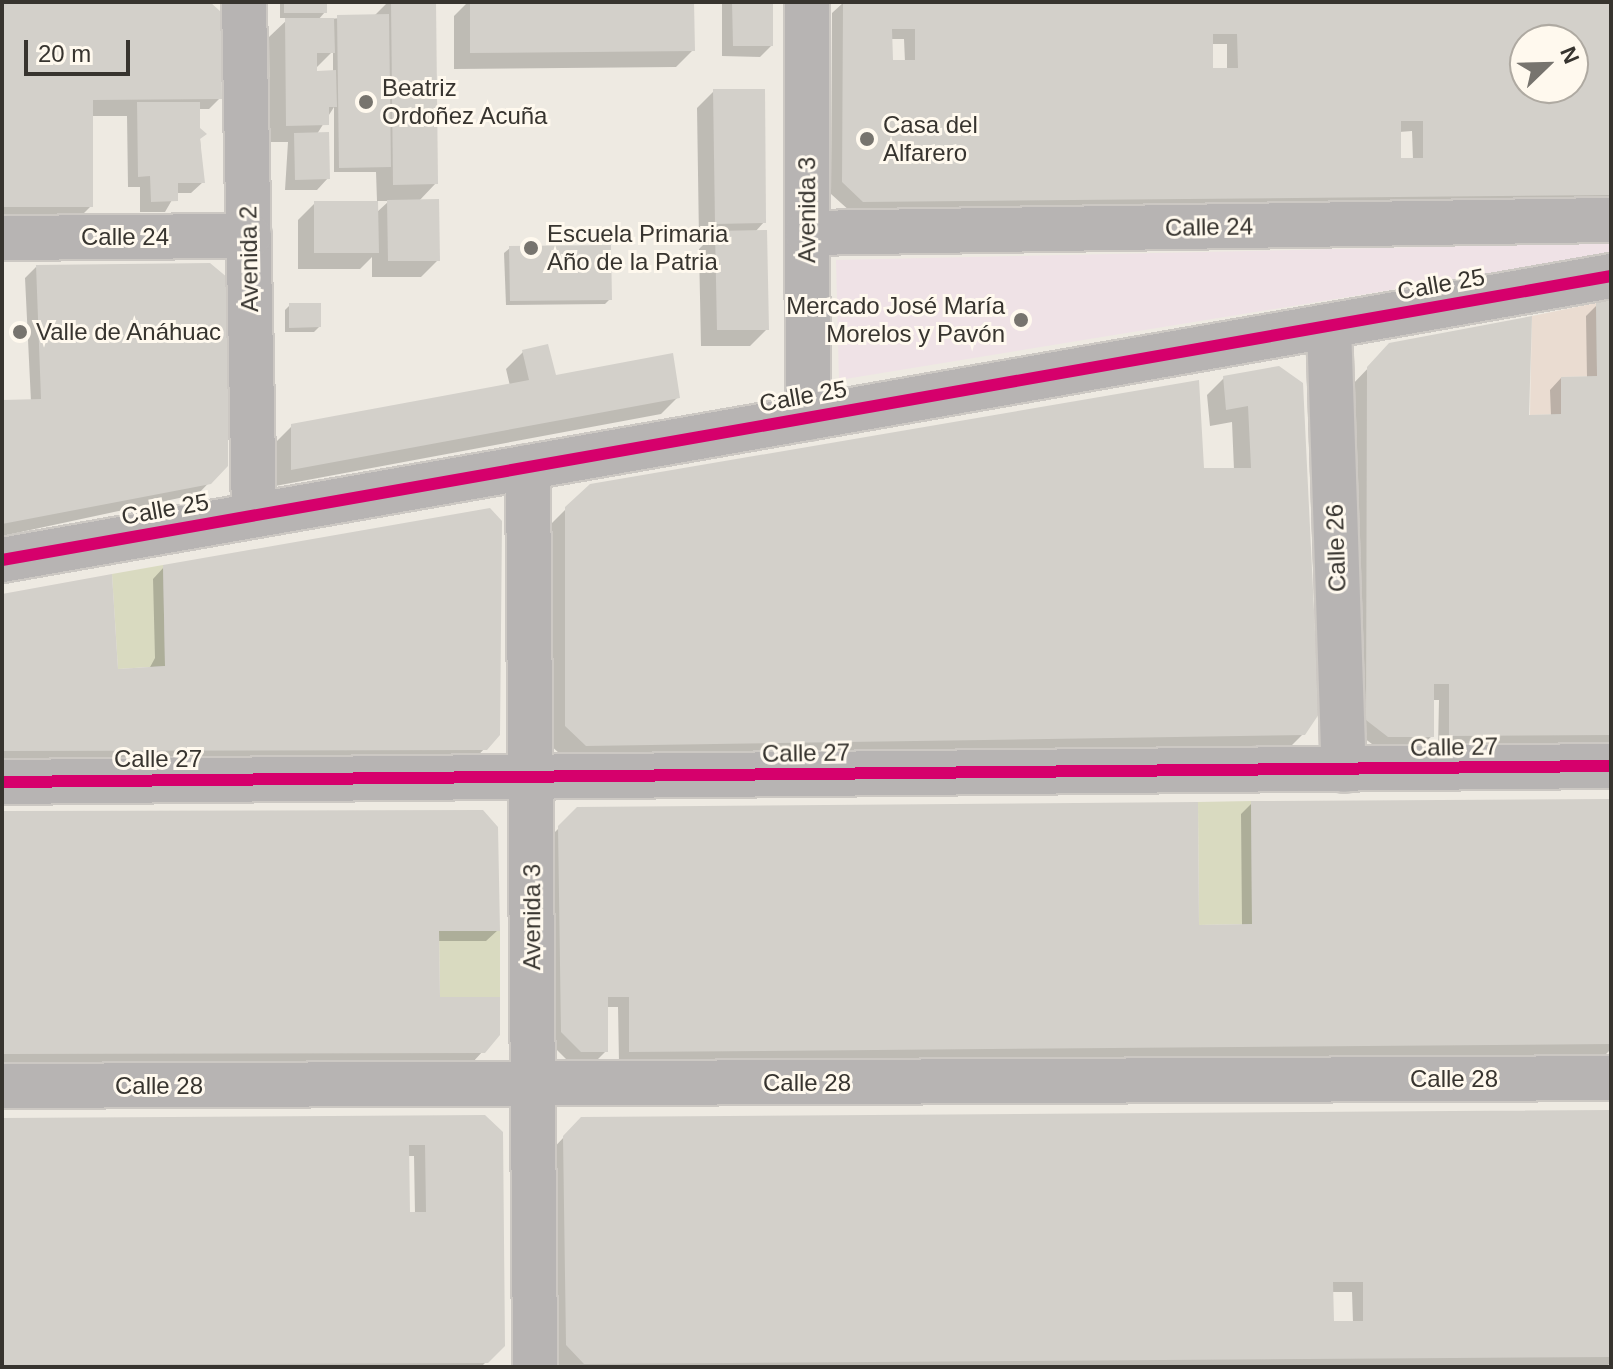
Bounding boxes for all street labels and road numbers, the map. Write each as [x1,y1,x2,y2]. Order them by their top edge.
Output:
street label: Avenida 3 [793,157,821,263]
street label: Avenida 2 [234,206,264,312]
street label: Calle 24 [1165,212,1253,242]
street label: Calle 24 [81,223,169,251]
street label: Calle 25 [1395,262,1487,306]
street label: Calle 25 [757,374,849,418]
street label: Calle 25 [119,487,211,531]
street label: Calle 26 [1320,503,1352,593]
street label: Calle 27 [1410,732,1498,762]
street label: Calle 27 [762,738,850,768]
street label: Calle 27 [114,745,202,773]
street label: Avenida 3 [518,864,546,970]
street label: Calle 28 [1410,1065,1498,1093]
street label: Calle 28 [763,1069,851,1097]
street label: Calle 28 [115,1072,203,1100]

